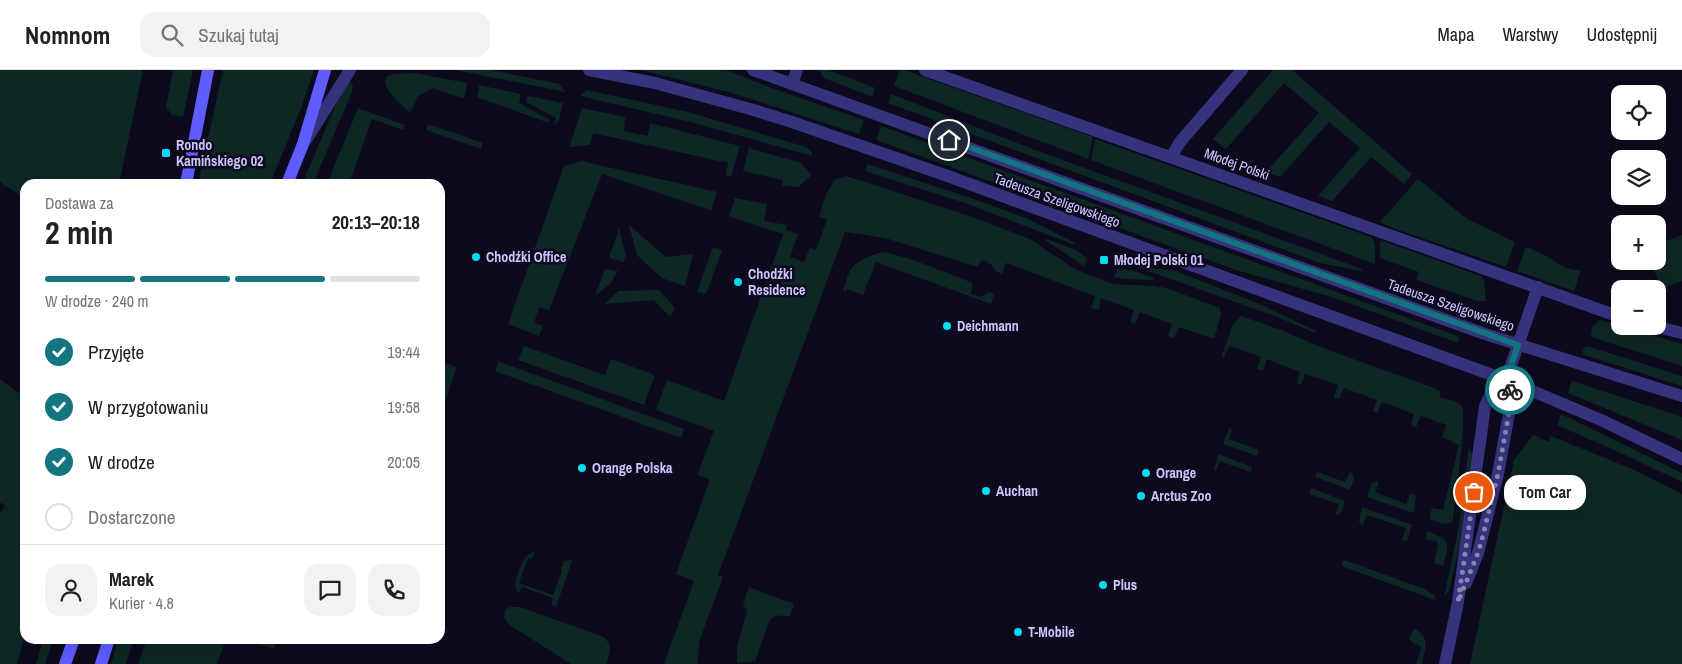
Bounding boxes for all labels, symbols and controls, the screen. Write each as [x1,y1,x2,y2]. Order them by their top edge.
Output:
search box [140,12,490,57]
text: Nomnom [25,19,110,51]
icon: search [158,21,186,49]
text: Szukaj tutaj [198,22,279,48]
text: Mapa [1437,22,1474,47]
text: Warstwy [1502,22,1558,47]
text: Udostępnij [1586,22,1657,47]
map controls [1611,85,1666,335]
button: locate [1611,85,1666,140]
pin [928,119,970,161]
icon: home [935,126,963,154]
place label: Rondo Kamińskiego 02 [176,136,263,170]
street label: Młodej Polski [1202,144,1272,184]
marker: Rondo Kamińskiego 02 [160,147,172,159]
button: layers [1611,150,1666,205]
street label: Tadeusza Szeligowskiego [991,169,1123,231]
text: Dostawa za [45,192,114,214]
text: 20:13–20:18 [332,209,420,235]
text: 2 min [45,211,114,254]
button: + [1611,215,1666,270]
place label: Chodźki Office [486,248,566,266]
marker: Chodźki Office [470,251,482,263]
place label: Młodej Polski 01 [1114,251,1204,269]
marker: Młodej Polski 01 [1098,254,1110,266]
place label: Chodźki Residence [748,265,805,299]
street label: Tadeusza Szeligowskiego [1385,275,1517,335]
marker: Chodźki Residence [732,276,744,288]
button: − [1611,280,1666,335]
text: W drodze · 240 m [45,290,149,312]
place label: Deichmann [957,317,1019,335]
marker: Deichmann [941,320,953,332]
icon: check [45,338,73,366]
text: Przyjęte [88,339,144,365]
text: 19:44 [387,341,420,363]
courier [1485,365,1535,415]
icon: bike [1496,376,1524,404]
icon: check [45,393,73,421]
text: W przygotowaniu [88,394,208,420]
text: 19:58 [387,396,420,418]
icon: check [45,448,73,476]
text: W drodze [88,449,155,475]
text: 20:05 [387,451,420,473]
place label: Orange Polska [592,459,673,477]
marker: Orange Polska [576,462,588,474]
place label: Orange [1156,464,1196,482]
marker: Orange [1140,467,1152,479]
pin [1453,471,1495,513]
callout: Tom Car [1504,474,1586,510]
icon: bag [1460,478,1488,506]
text: Tom Car [1519,481,1571,503]
place label: Auchan [996,482,1038,500]
marker: Auchan [980,485,992,497]
place label: Arctus Zoo [1151,487,1212,505]
marker: Arctus Zoo [1135,490,1147,502]
text: Dostarczone [88,504,175,530]
button: person [45,564,97,616]
button: chat [304,564,356,616]
button: phone [368,564,420,616]
text: Marek [109,566,154,592]
place label: Plus [1113,576,1137,594]
marker: Plus [1097,579,1109,591]
text: Kurier · 4.8 [109,592,174,614]
place label: T-Mobile [1028,623,1075,641]
marker: T-Mobile [1012,626,1024,638]

